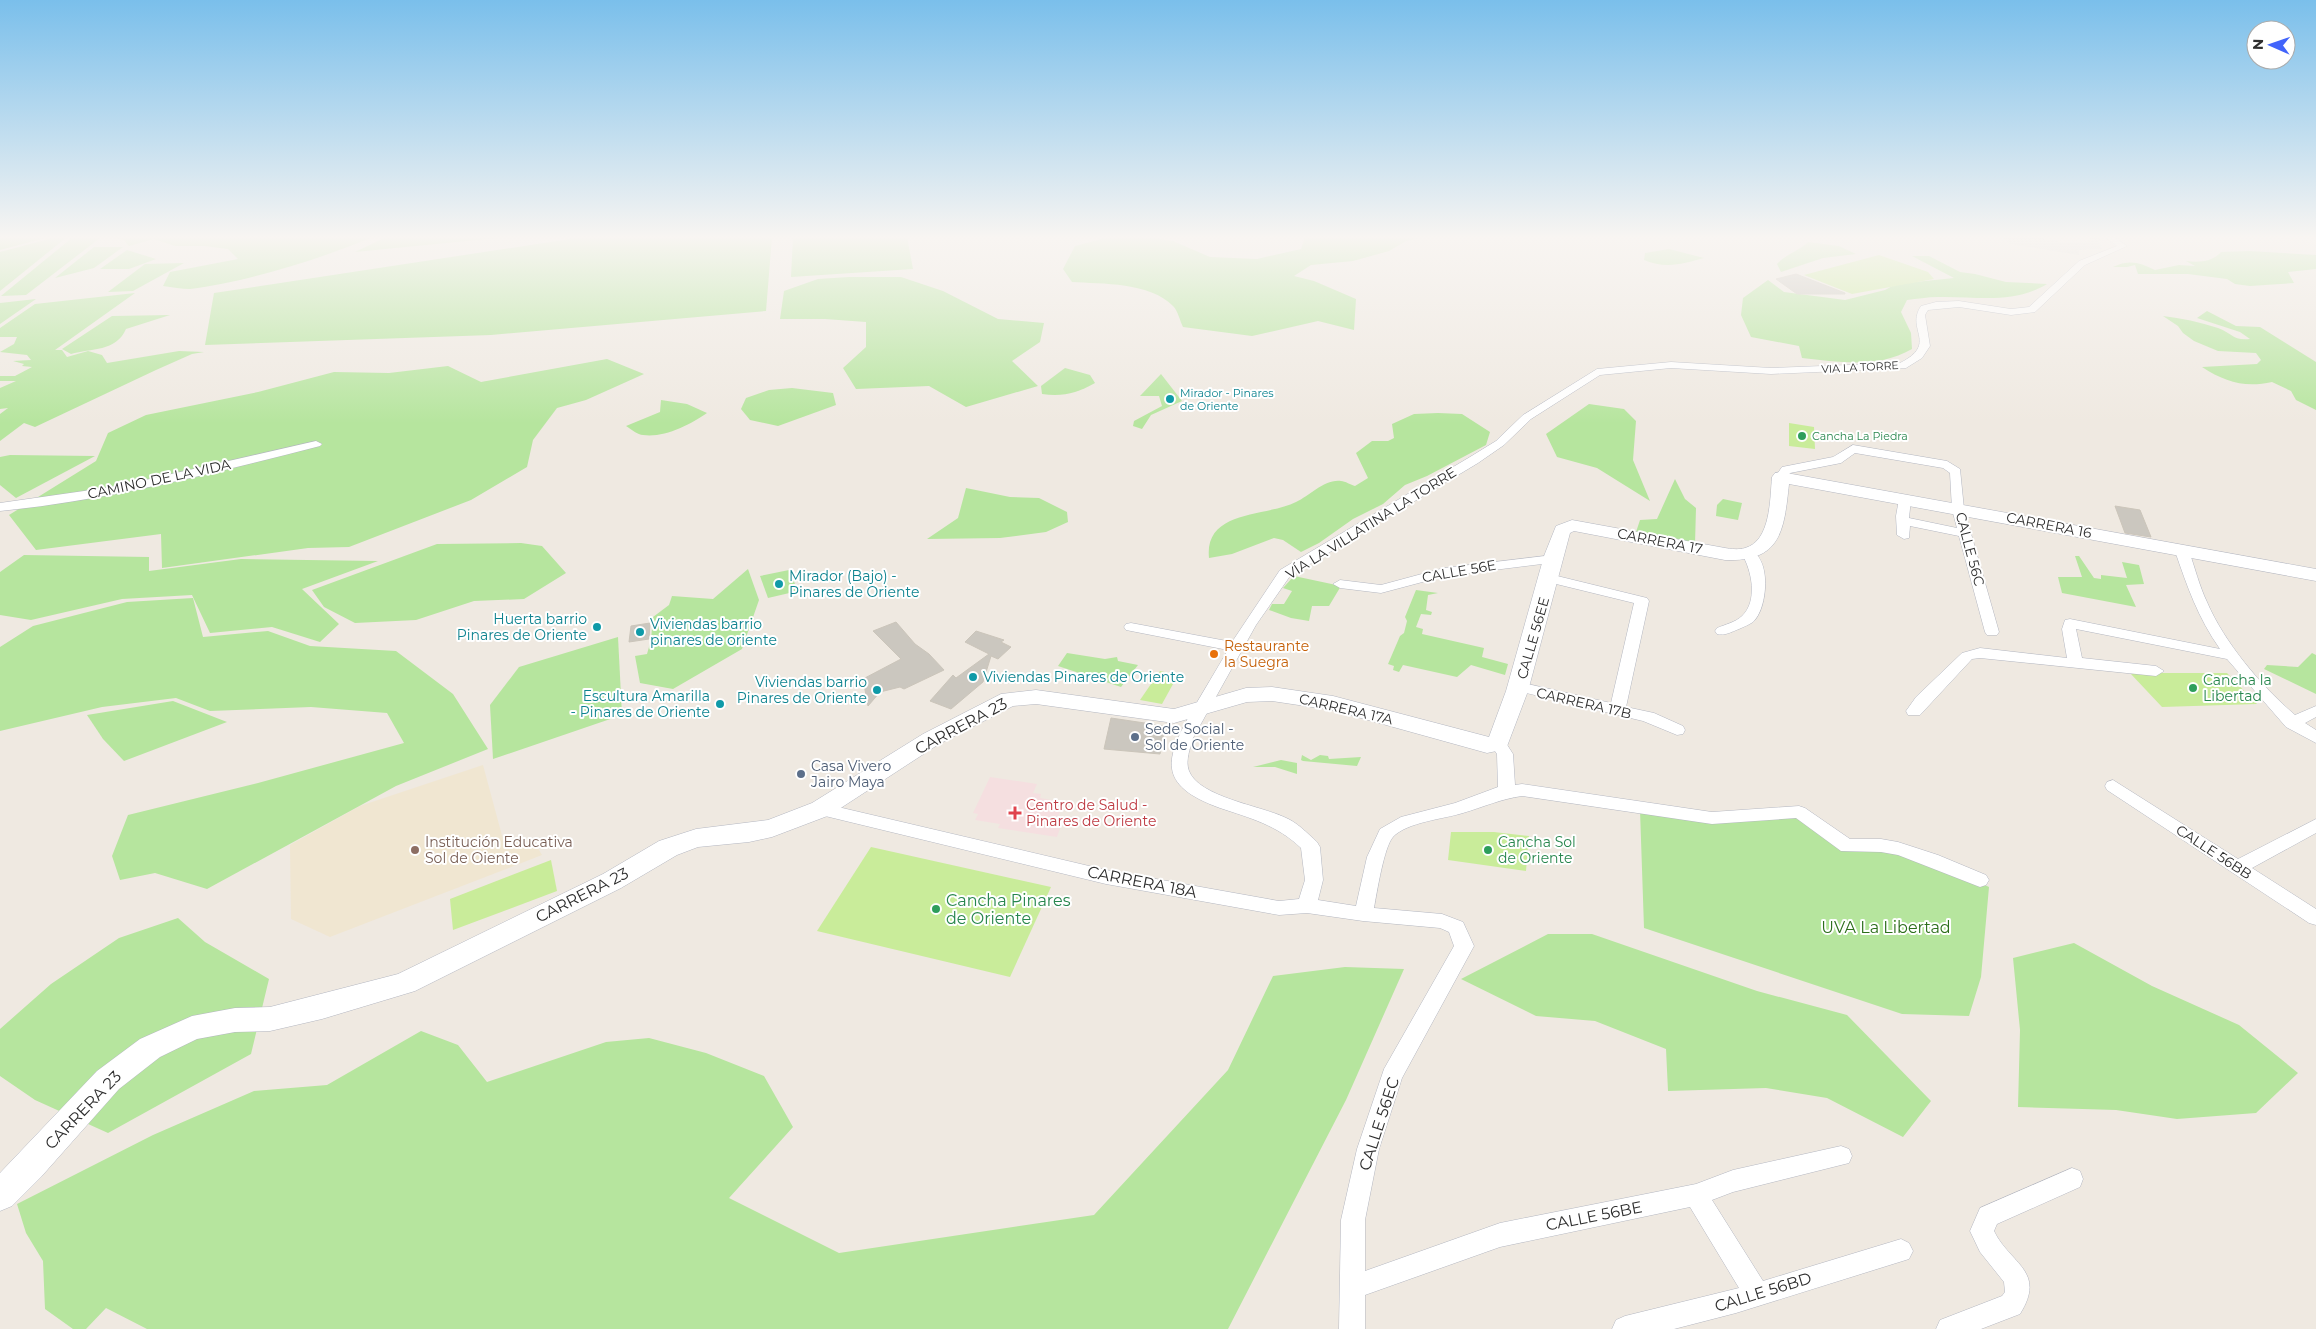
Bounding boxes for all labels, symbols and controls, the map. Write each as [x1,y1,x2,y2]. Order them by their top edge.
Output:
north arrow [2246,20,2296,70]
text: N [2249,39,2267,51]
street label: VIA LA TORRE [1821,358,1899,376]
place label: Mirador - Pinares de Oriente [1180,386,1274,413]
marker: Mirador - Pinares de Oriente [1164,393,1176,405]
place label: Cancha La Piedra [1812,429,1908,443]
marker: Cancha La Piedra [1796,430,1808,442]
street label: CAMINO DE LA VIDA [86,455,233,503]
street label: VÍA LA VILLATINA LA TORRE [1282,463,1460,583]
street label: CARRERA 16 [2005,508,2094,542]
street label: CALLE 56C [1952,510,1988,588]
street label: CARRERA 17 [1616,524,1704,558]
street label: CALLE 56E [1420,556,1498,586]
place label: Mirador (Bajo) - Pinares de Oriente [789,567,919,601]
marker: Mirador (Bajo) - Pinares de Oriente [773,578,785,590]
street label: CALLE 56EE [1513,595,1553,681]
place label: Huerta barrio Pinares de Oriente [457,610,587,644]
place label: Viviendas barrio pinares de oriente [650,615,777,649]
marker: Huerta barrio Pinares de Oriente [591,621,603,633]
marker: Viviendas barrio pinares de oriente [634,626,646,638]
place label: Restaurante la Suegra [1224,637,1309,671]
marker: Restaurante la Suegra [1208,648,1220,660]
place label: Viviendas Pinares de Oriente [983,668,1184,686]
marker: Viviendas Pinares de Oriente [967,671,979,683]
place label: Cancha la Libertad [2203,671,2272,705]
place label: Viviendas barrio Pinares de Oriente [737,673,867,707]
marker: Cancha la Libertad [2187,682,2199,694]
street label: CARRERA 17B [1535,683,1633,723]
marker: Viviendas barrio Pinares de Oriente [871,684,883,696]
place label: Escultura Amarilla - Pinares de Oriente [571,687,710,721]
street label: CARRERA 17A [1297,689,1396,729]
street label: CARRERA 23 [912,694,1010,758]
marker: Escultura Amarilla - Pinares de Oriente [714,698,726,710]
place label: Sede Social - Sol de Oriente [1145,720,1244,754]
marker: Sede Social - Sol de Oriente [1129,731,1141,743]
place label: Casa Vivero Jairo Maya [810,757,891,791]
marker: Casa Vivero Jairo Maya [795,768,807,780]
place label: Centro de Salud - Pinares de Oriente [1026,796,1156,830]
marker: Centro de Salud - Pinares de Oriente [1008,806,1022,820]
street label: CALLE 56BB [2173,821,2255,883]
place label: Institución Educativa Sol de Oiente [425,833,573,867]
place label: Cancha Sol de Oriente [1498,833,1576,867]
marker: Institución Educativa Sol de Oiente [409,844,421,856]
marker: Cancha Sol de Oriente [1482,844,1494,856]
street label: CARRERA 18A [1086,862,1199,902]
street label: CARRERA 23 [532,863,632,927]
place label: Cancha Pinares de Oriente [946,891,1071,928]
marker: Cancha Pinares de Oriente [930,903,942,915]
park label: UVA La Libertad [1821,918,1951,937]
street label: CARRERA 23 [41,1067,125,1153]
street label: CALLE 56EC [1355,1075,1403,1173]
street label: CALLE 56BE [1544,1197,1644,1235]
street label: CALLE 56BD [1712,1268,1814,1316]

